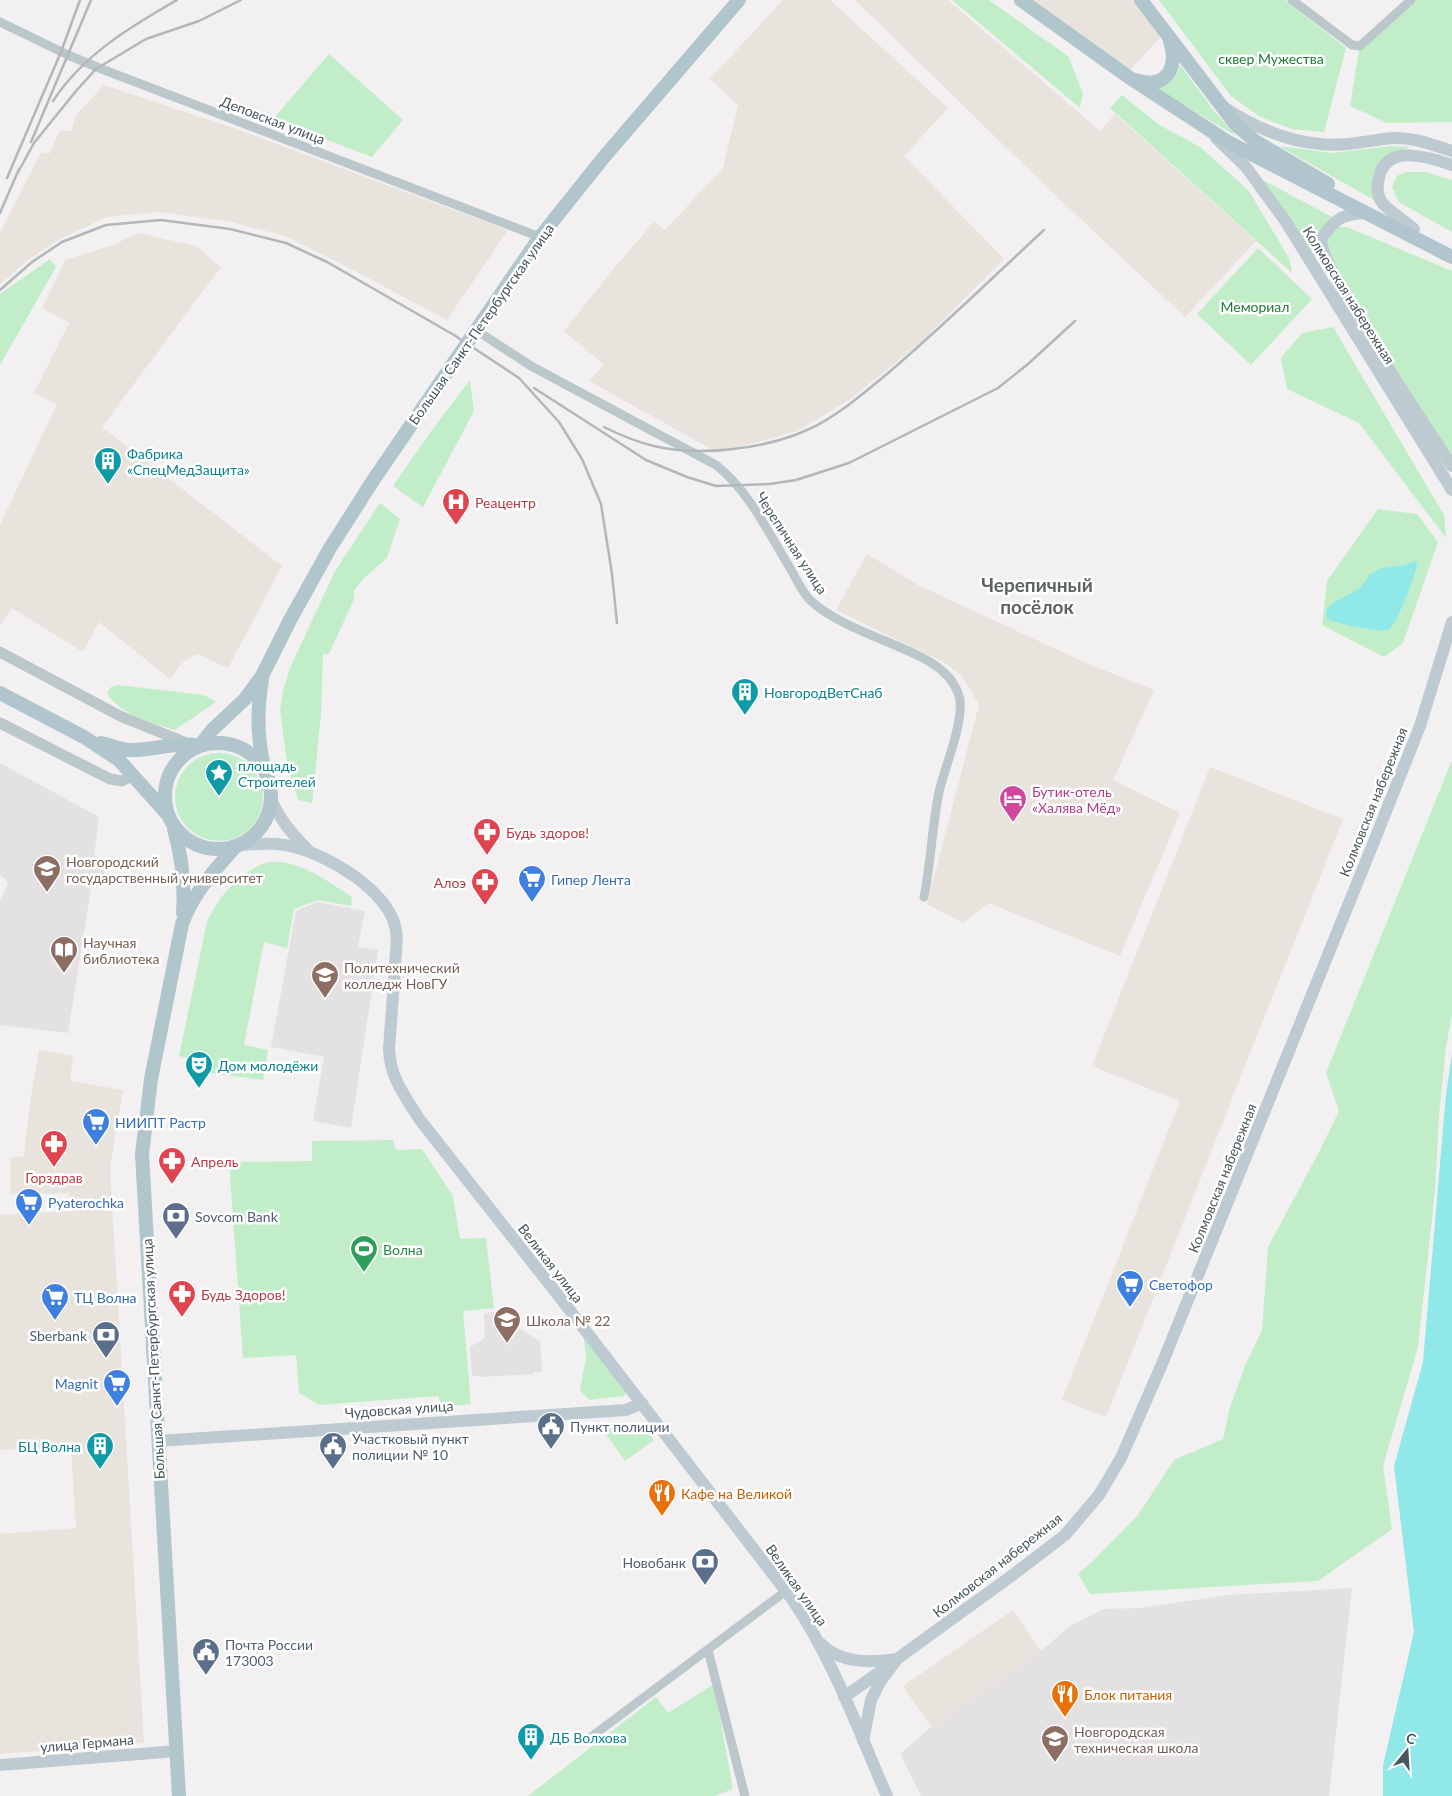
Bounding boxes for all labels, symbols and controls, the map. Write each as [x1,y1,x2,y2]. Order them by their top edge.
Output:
park label: сквер Мужества [1218,50,1324,67]
street label: Деповская улица [218,92,328,148]
street label: Большая Санкт-Петербургская улица [405,220,557,428]
street label: Колмовская набережная [1300,223,1398,367]
park label: Мемориал [1220,298,1290,315]
place label: Фабрика «СпецМедЗащита» [127,445,250,478]
building icon: Фабрика «СпецМедЗащита» [93,446,123,485]
hospital icon: Реацентр [441,487,471,526]
street label: Черепичная улица [753,489,831,597]
place label: Реацентр [475,494,536,511]
district label: Черепичный посёлок [981,573,1093,618]
building icon: НовгородВетСнаб [730,677,760,716]
place label: НовгородВетСнаб [764,684,883,701]
street label: Колмовская набережная [1335,725,1411,879]
place label: площадь Строителей [238,757,316,790]
place icon: площадь Строителей [204,758,234,797]
place label: Бутик-отель «Халява Мёд» [1032,783,1121,816]
hotel icon: Бутик-отель «Халява Мёд» [998,784,1028,823]
pharmacy icon: Будь здоров! [472,817,502,856]
place label: Будь здоров! [506,824,589,841]
place label: Новгородский государственный университет [66,853,263,886]
school or university icon: Новгородский государственный университет [32,854,62,893]
supermarket icon: Гипер Лента [517,864,547,903]
pharmacy icon: Алоэ [470,867,500,906]
place label: Гипер Лента [551,871,631,888]
place label: Алоэ [434,874,466,891]
place label: Научная библиотека [83,934,160,967]
library icon: Научная библиотека [49,935,79,974]
place label: Политехнический колледж НовГУ [344,959,460,992]
school or university icon: Политехнический колледж НовГУ [310,960,340,999]
theatre icon: Дом молодёжи [184,1050,214,1089]
place label: Дом молодёжи [218,1057,318,1074]
street label: Колмовская набережная [1184,1101,1260,1255]
supermarket icon: НИИПТ Растр [81,1107,111,1146]
place label: НИИПТ Растр [115,1114,206,1131]
pharmacy icon: Горздрав [39,1129,69,1168]
pharmacy icon: Апрель [157,1146,187,1185]
place label: Апрель [191,1153,239,1170]
place label: Горздрав [25,1169,83,1186]
supermarket icon: Pyaterochka [14,1187,44,1226]
place label: Pyaterochka [48,1194,124,1211]
bank icon: Sovcom Bank [161,1201,191,1240]
place label: Sovcom Bank [195,1208,279,1225]
street label: Великая улица [515,1220,587,1306]
sports icon: Волна [349,1234,379,1273]
street label: Большая Санкт-Петербургская улица [138,1238,168,1480]
place label: Волна [383,1241,423,1258]
supermarket icon: Светофор [1115,1269,1145,1308]
place label: Светофор [1149,1276,1213,1293]
pharmacy icon: Будь Здоров! [167,1279,197,1318]
supermarket icon: ТЦ Волна [40,1282,70,1321]
place label: Будь Здоров! [201,1286,286,1303]
place label: ТЦ Волна [74,1289,137,1306]
school or university icon: Школа № 22 [492,1305,522,1344]
place label: Школа № 22 [526,1312,610,1329]
bank icon: Sberbank [91,1320,121,1359]
place label: Sberbank [29,1327,88,1344]
supermarket icon: Magnit [102,1368,132,1407]
place label: Magnit [55,1375,98,1392]
street label: Чудовская улица [344,1397,454,1421]
public building icon: Пункт полиции [536,1411,566,1450]
place label: Пункт полиции [570,1418,670,1435]
place label: Участковый пункт полиции № 10 [352,1430,469,1463]
building icon: БЦ Волна [85,1431,115,1470]
public building icon: Участковый пункт полиции № 10 [318,1431,348,1470]
place label: БЦ Волна [18,1438,81,1455]
restaurant icon: Кафе на Великой [647,1478,677,1517]
place label: Кафе на Великой [681,1485,792,1502]
street label: Колмовская набережная [929,1509,1065,1621]
street label: Великая улица [763,1541,831,1629]
bank icon: Новобанк [690,1547,720,1586]
place label: Новобанк [622,1554,687,1571]
place label: Почта России 173003 [225,1636,313,1669]
public building icon: Почта России 173003 [191,1637,221,1676]
restaurant icon: Блок питания [1050,1679,1080,1718]
place label: Блок питания [1084,1686,1172,1703]
building icon: ДБ Волхова [516,1722,546,1761]
place label: Новгородская техническая школа [1074,1723,1198,1756]
school or university icon: Новгородская техническая школа [1040,1724,1070,1763]
north arrow [1382,1726,1432,1776]
place label: ДБ Волхова [550,1729,627,1746]
text: С [1404,1729,1419,1748]
street label: улица Германа [40,1730,135,1756]

